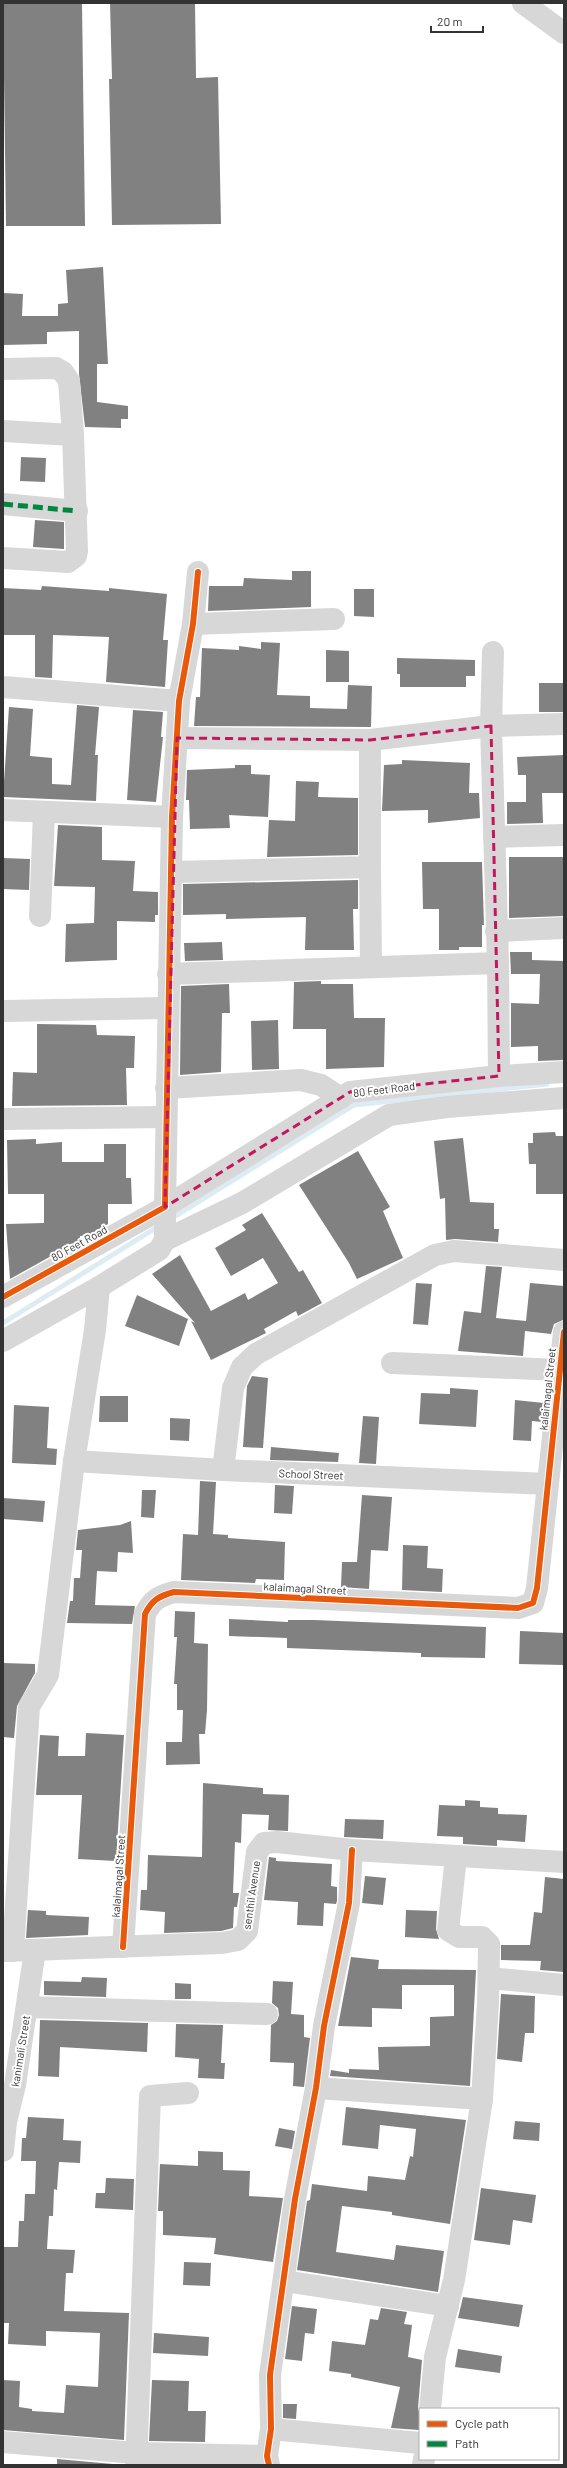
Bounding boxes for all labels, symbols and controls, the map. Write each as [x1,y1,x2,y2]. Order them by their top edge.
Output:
scale bar [431,8,483,34]
text: 20 m [437,14,463,28]
street label: 80 Feet Road [352,1079,416,1099]
street label: 80 Feet Road [49,1222,109,1264]
street label: kalaimagal Street [536,1347,558,1431]
street label: School Street [278,1466,344,1482]
street label: kalaimagal Street [263,1579,347,1597]
street label: kalaimagal Street [109,1834,127,1918]
street label: senthil Avenue [240,1860,262,1930]
street label: kanimali Street [8,2014,32,2088]
legend [419,2408,559,2460]
text: Cycle path [455,2416,509,2430]
text: Path [455,2436,479,2450]

